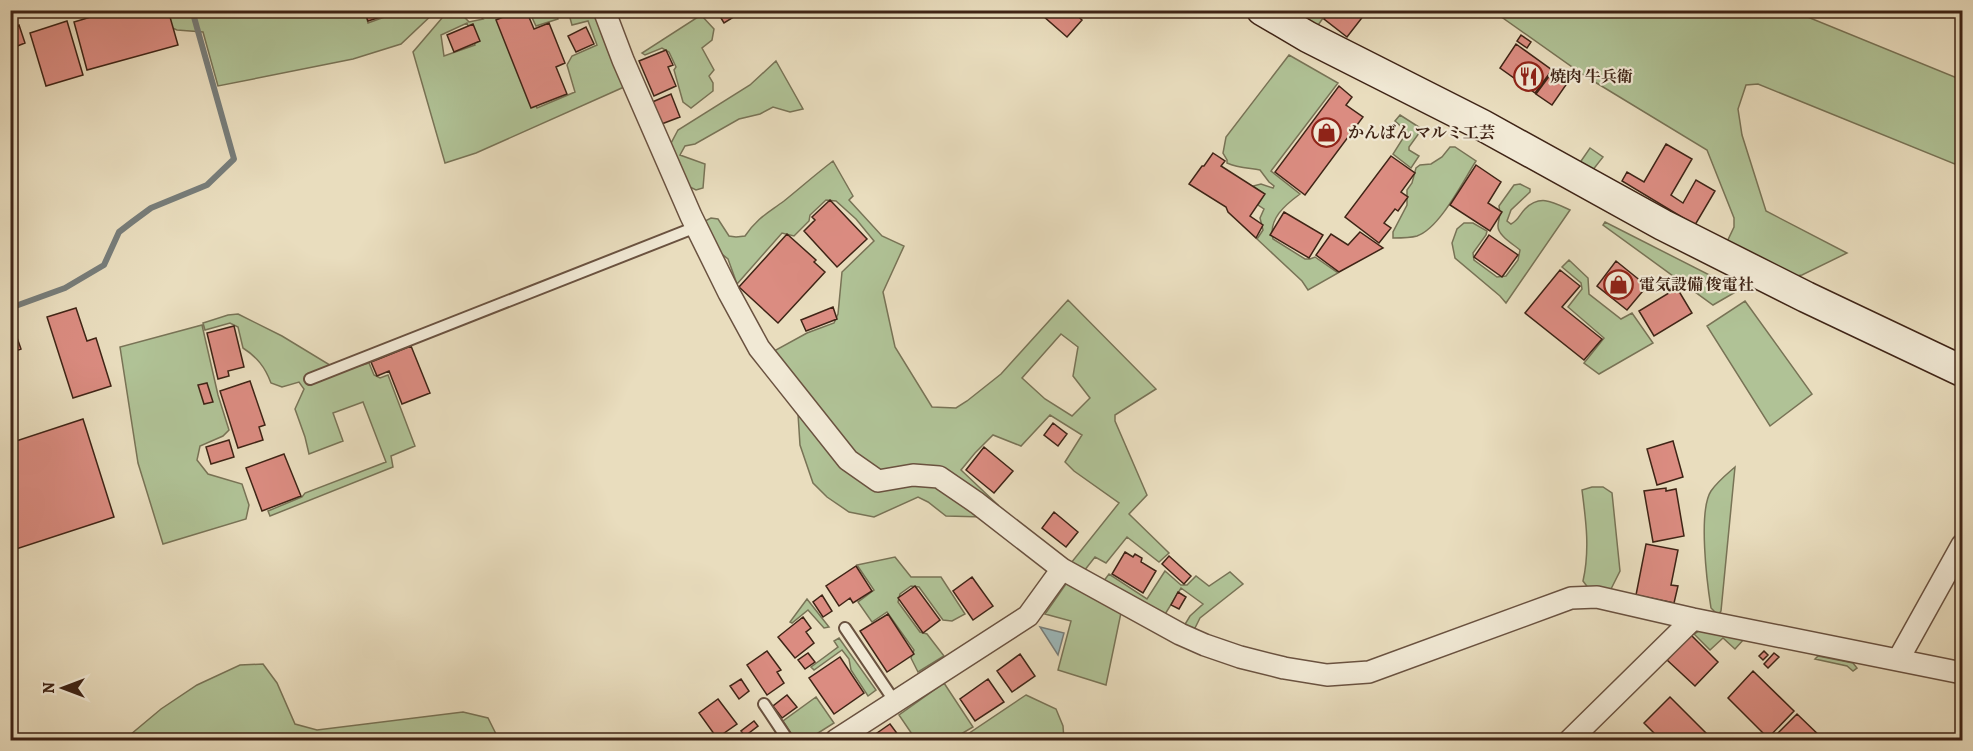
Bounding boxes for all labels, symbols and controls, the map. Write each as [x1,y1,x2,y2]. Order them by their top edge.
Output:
restaurant icon: 焼肉 牛兵衛 [1513,61,1545,93]
place label: 焼肉 牛兵衛 [1550,66,1633,88]
shop icon: かんばん マルミ工芸 [1311,117,1343,149]
place label: かんばん マルミ工芸 [1348,122,1495,144]
shop icon: 電気設備 俊電社 [1602,269,1634,301]
place label: 電気設備 俊電社 [1639,274,1754,296]
north arrow [33,658,93,718]
text: N [38,682,60,694]

